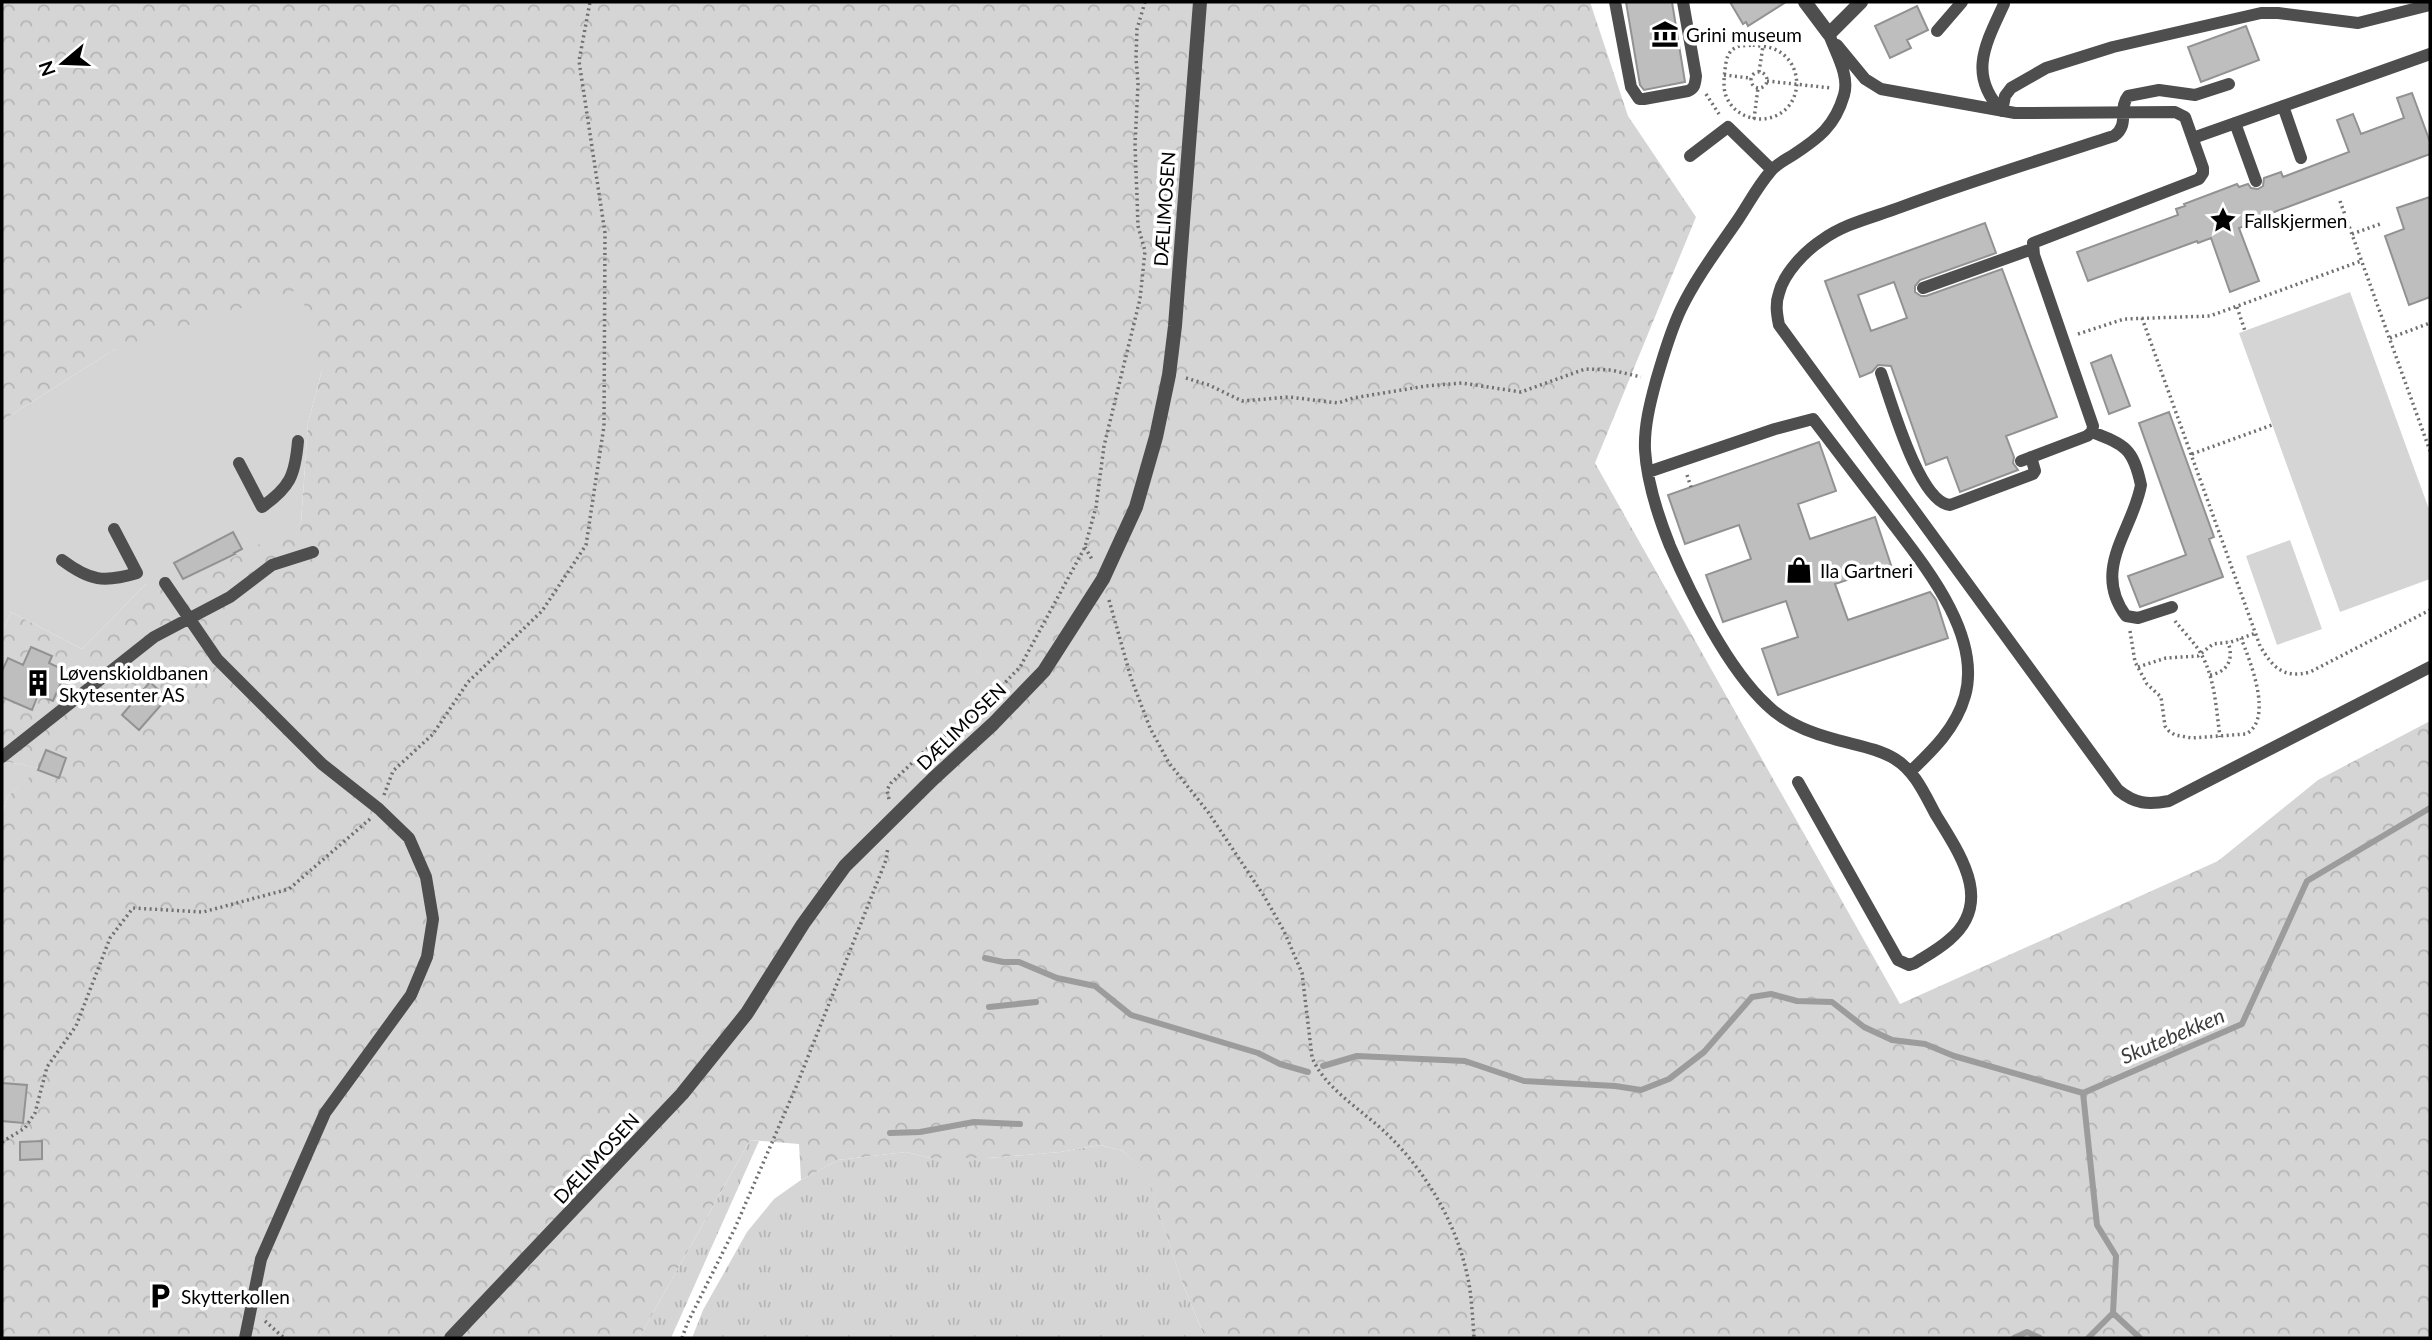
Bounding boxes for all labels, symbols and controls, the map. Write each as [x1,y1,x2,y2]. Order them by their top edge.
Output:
museum icon: Grini museum [1650,19,1680,49]
place label: Grini museum [1686,23,1802,46]
north arrow [28,28,98,98]
text: N [33,58,60,79]
street label: DÆLIMOSEN [1149,151,1179,267]
place icon: Fallskjermen [2208,205,2238,235]
place label: Fallskjermen [2244,209,2347,232]
shop icon: Ila Gartneri [1784,555,1814,585]
place label: Ila Gartneri [1820,559,1913,582]
place label: Løvenskioldbanen Skytesenter AS [59,661,208,706]
building icon: Løvenskioldbanen Skytesenter AS [23,668,53,698]
street label: DÆLIMOSEN [912,678,1010,774]
water label: Skutebekken [2116,1002,2228,1068]
street label: DÆLIMOSEN [548,1108,644,1208]
parking icon: Skytterkollen [145,1281,175,1311]
place label: Skytterkollen [181,1285,290,1308]

